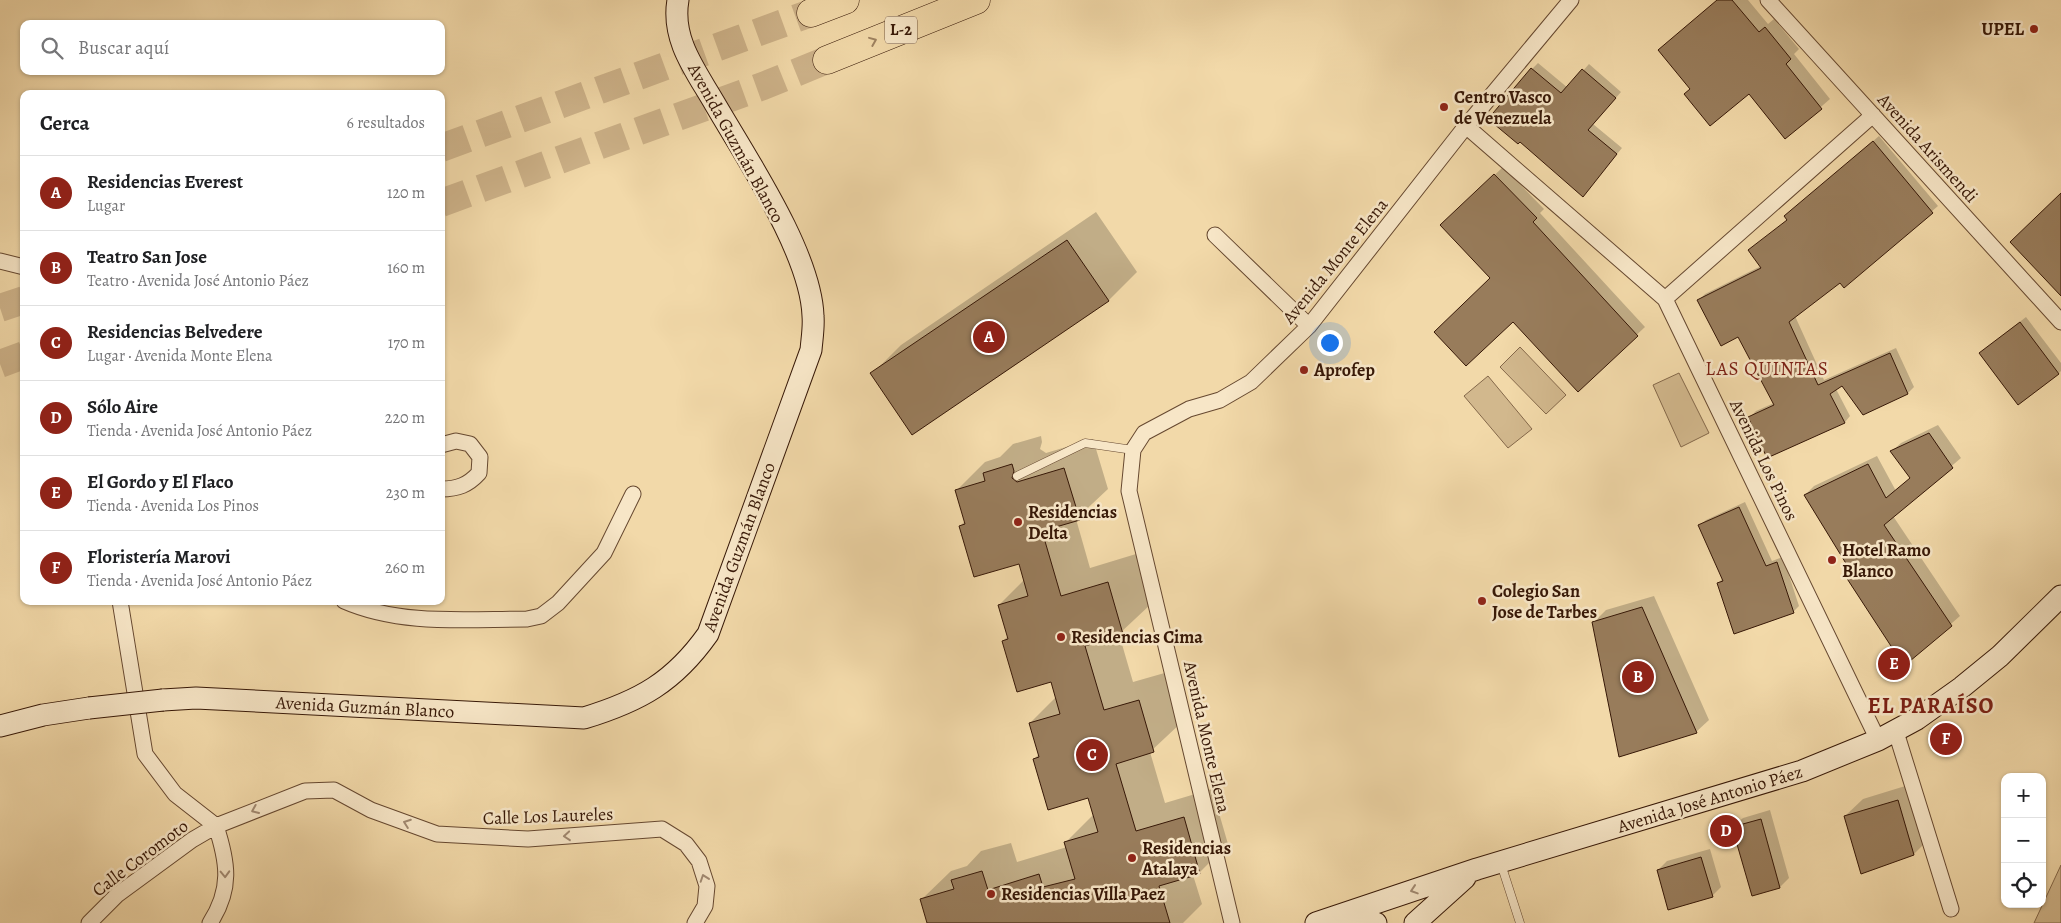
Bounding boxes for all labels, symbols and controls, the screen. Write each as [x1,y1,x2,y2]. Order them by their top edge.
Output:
road number: L-2 [885,16,917,44]
place label: UPEL [1982,17,2024,41]
search box [20,20,445,75]
marker: UPEL [2028,23,2040,35]
icon: search [38,34,66,62]
text: Buscar aquí [78,35,169,61]
one-way arrow [868,37,876,47]
street label: Avenida Guzmán Blanco [682,58,790,227]
place label: Centro Vasco de Venezuela [1454,85,1552,130]
street label: Avenida Arismendi [1872,87,1984,208]
marker: Centro Vasco de Venezuela [1438,101,1450,113]
text: Cerca [40,109,90,137]
text: 6 resultados [347,112,425,134]
text: Residencias Everest [87,169,243,195]
text: A [51,182,61,204]
text: 120 m [387,182,425,204]
street label: Avenida Monte Elena [1276,193,1394,330]
text: Lugar [87,195,125,217]
text: Teatro San Jose [87,244,207,270]
text: B [51,257,61,279]
text: 160 m [387,257,425,279]
text: Teatro · Avenida José Antonio Páez [87,270,309,292]
pin: A [973,318,1005,356]
text: Residencias Belvedere [87,319,263,345]
your location [1317,330,1343,356]
text: C [51,332,61,354]
text: 170 m [388,332,425,354]
text: Lugar · Avenida Monte Elena [87,345,273,367]
district label: LAS QUINTAS [1705,356,1829,382]
place label: Aprofep [1313,358,1375,382]
marker: Aprofep [1298,364,1310,376]
text: Sólo Aire [87,394,158,420]
street label: Avenida Los Pinos [1724,394,1804,525]
text: D [50,407,62,429]
text: 220 m [385,407,425,429]
text: Tienda · Avenida José Antonio Páez [87,420,312,442]
street label: Avenida Guzmán Blanco [697,459,781,636]
text: El Gordo y El Flaco [87,469,234,495]
text: E [51,482,61,504]
text: 230 m [386,482,425,504]
text: Tienda · Avenida Los Pinos [87,495,259,517]
place label: Residencias Delta [1028,500,1117,545]
marker: Residencias Delta [1012,516,1024,528]
place label: Hotel Ramo Blanco [1842,538,1931,583]
text: Floristería Marovi [87,544,231,570]
marker: Hotel Ramo Blanco [1826,554,1838,566]
text: F [52,557,60,579]
text: 260 m [385,557,425,579]
text: Tienda · Avenida José Antonio Páez [87,570,312,592]
place label: Colegio San Jose de Tarbes [1492,579,1597,624]
marker: Colegio San Jose de Tarbes [1476,595,1488,607]
place label: Residencias Cima [1071,625,1203,649]
marker: Residencias Cima [1055,631,1067,643]
pin: E [1878,645,1910,683]
street label: Avenida Monte Elena [1178,658,1236,816]
pin: B [1622,658,1654,696]
street label: Avenida Guzmán Blanco [274,690,455,724]
district label: EL PARAÍSO [1868,691,1994,721]
pin: F [1930,720,1962,758]
pin: C [1076,736,1108,774]
street label: Avenida José Antonio Páez [1614,759,1805,839]
map controls [2001,773,2046,908]
button: + [2001,773,2046,818]
street label: Calle Los Laureles [482,802,614,830]
one-way arrow [251,803,260,814]
pin: D [1710,812,1742,850]
street label: Calle Coromoto [87,814,193,902]
button: − [2001,818,2046,863]
one-way arrow [403,819,411,829]
one-way arrow [563,831,571,842]
place label: Residencias Atalaya [1141,836,1231,881]
marker: Residencias Atalaya [1126,852,1138,864]
button: locate [2001,863,2046,908]
one-way arrow [220,870,230,878]
one-way arrow [700,874,710,882]
place label: Residencias Villa Paez [1001,882,1165,906]
one-way arrow [1410,884,1418,894]
marker: Residencias Villa Paez [985,888,997,900]

